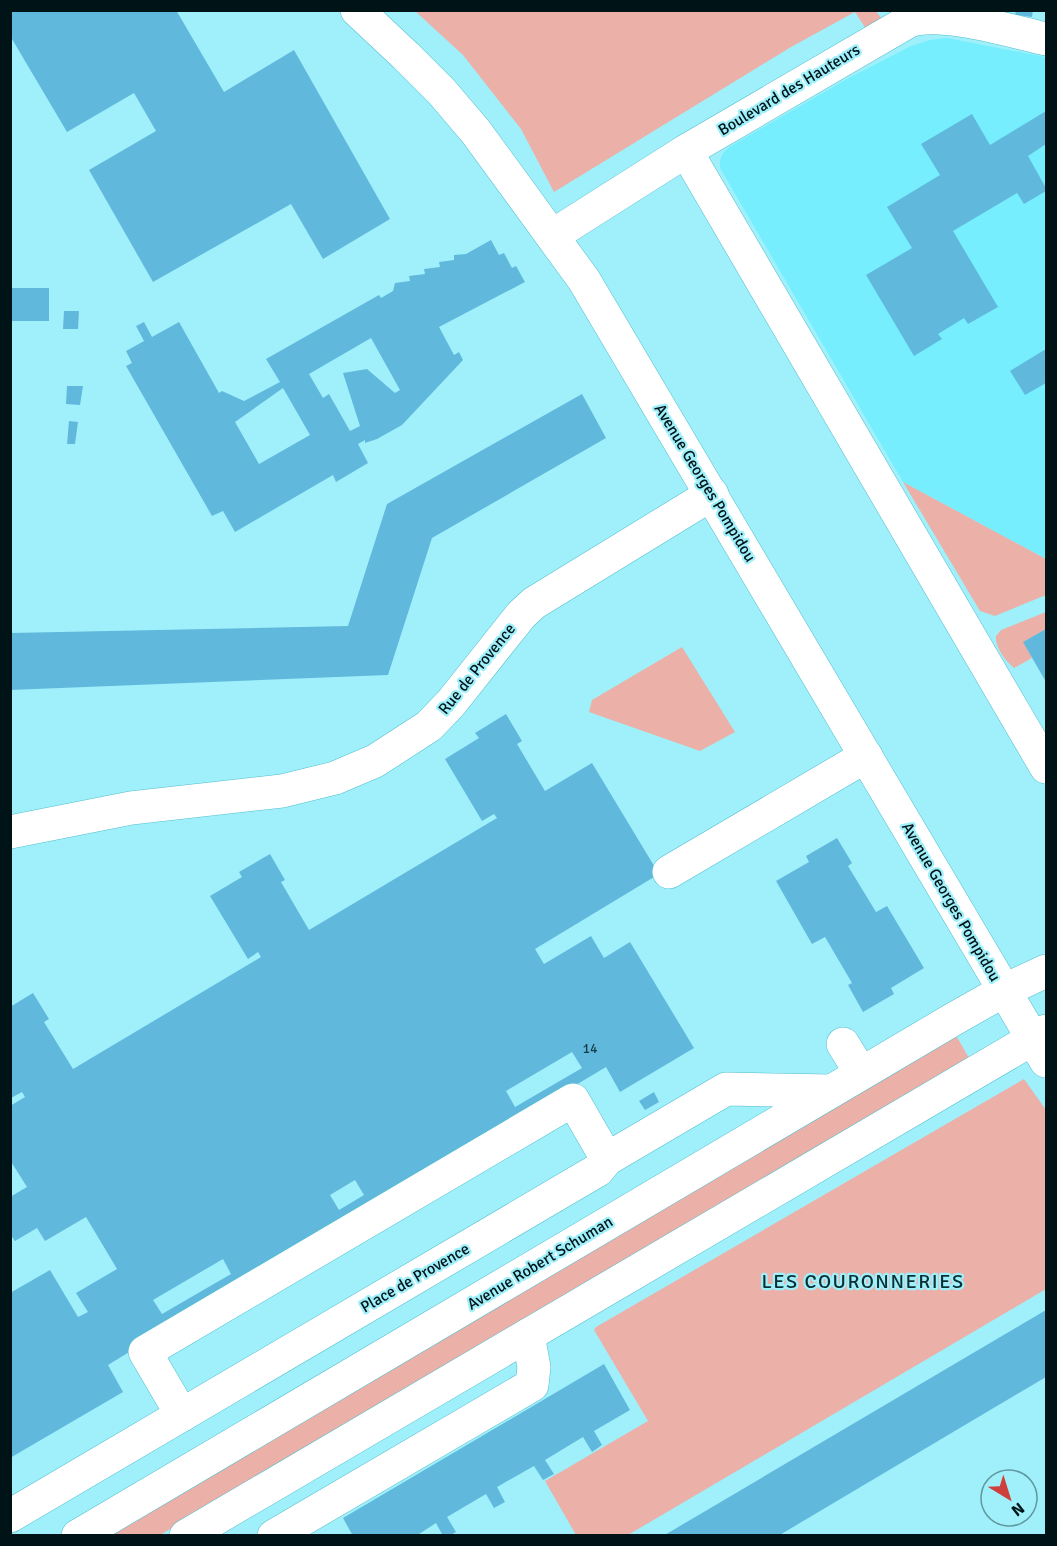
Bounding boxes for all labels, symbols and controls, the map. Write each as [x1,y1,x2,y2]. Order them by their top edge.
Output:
street label: Boulevard des Hauteurs [714,40,864,140]
street label: Avenue Georges Pompidou [650,400,760,566]
street label: Rue de Provence [434,619,520,719]
street label: Avenue Georges Pompidou [897,819,1005,985]
house number: 14 [582,1040,598,1057]
street label: Avenue Robert Schuman [463,1212,617,1314]
street label: Place de Provence [357,1239,473,1317]
district label: LES COURONNERIES [761,1269,965,1294]
north arrow [979,1468,1039,1528]
text: N [1007,1498,1028,1520]

